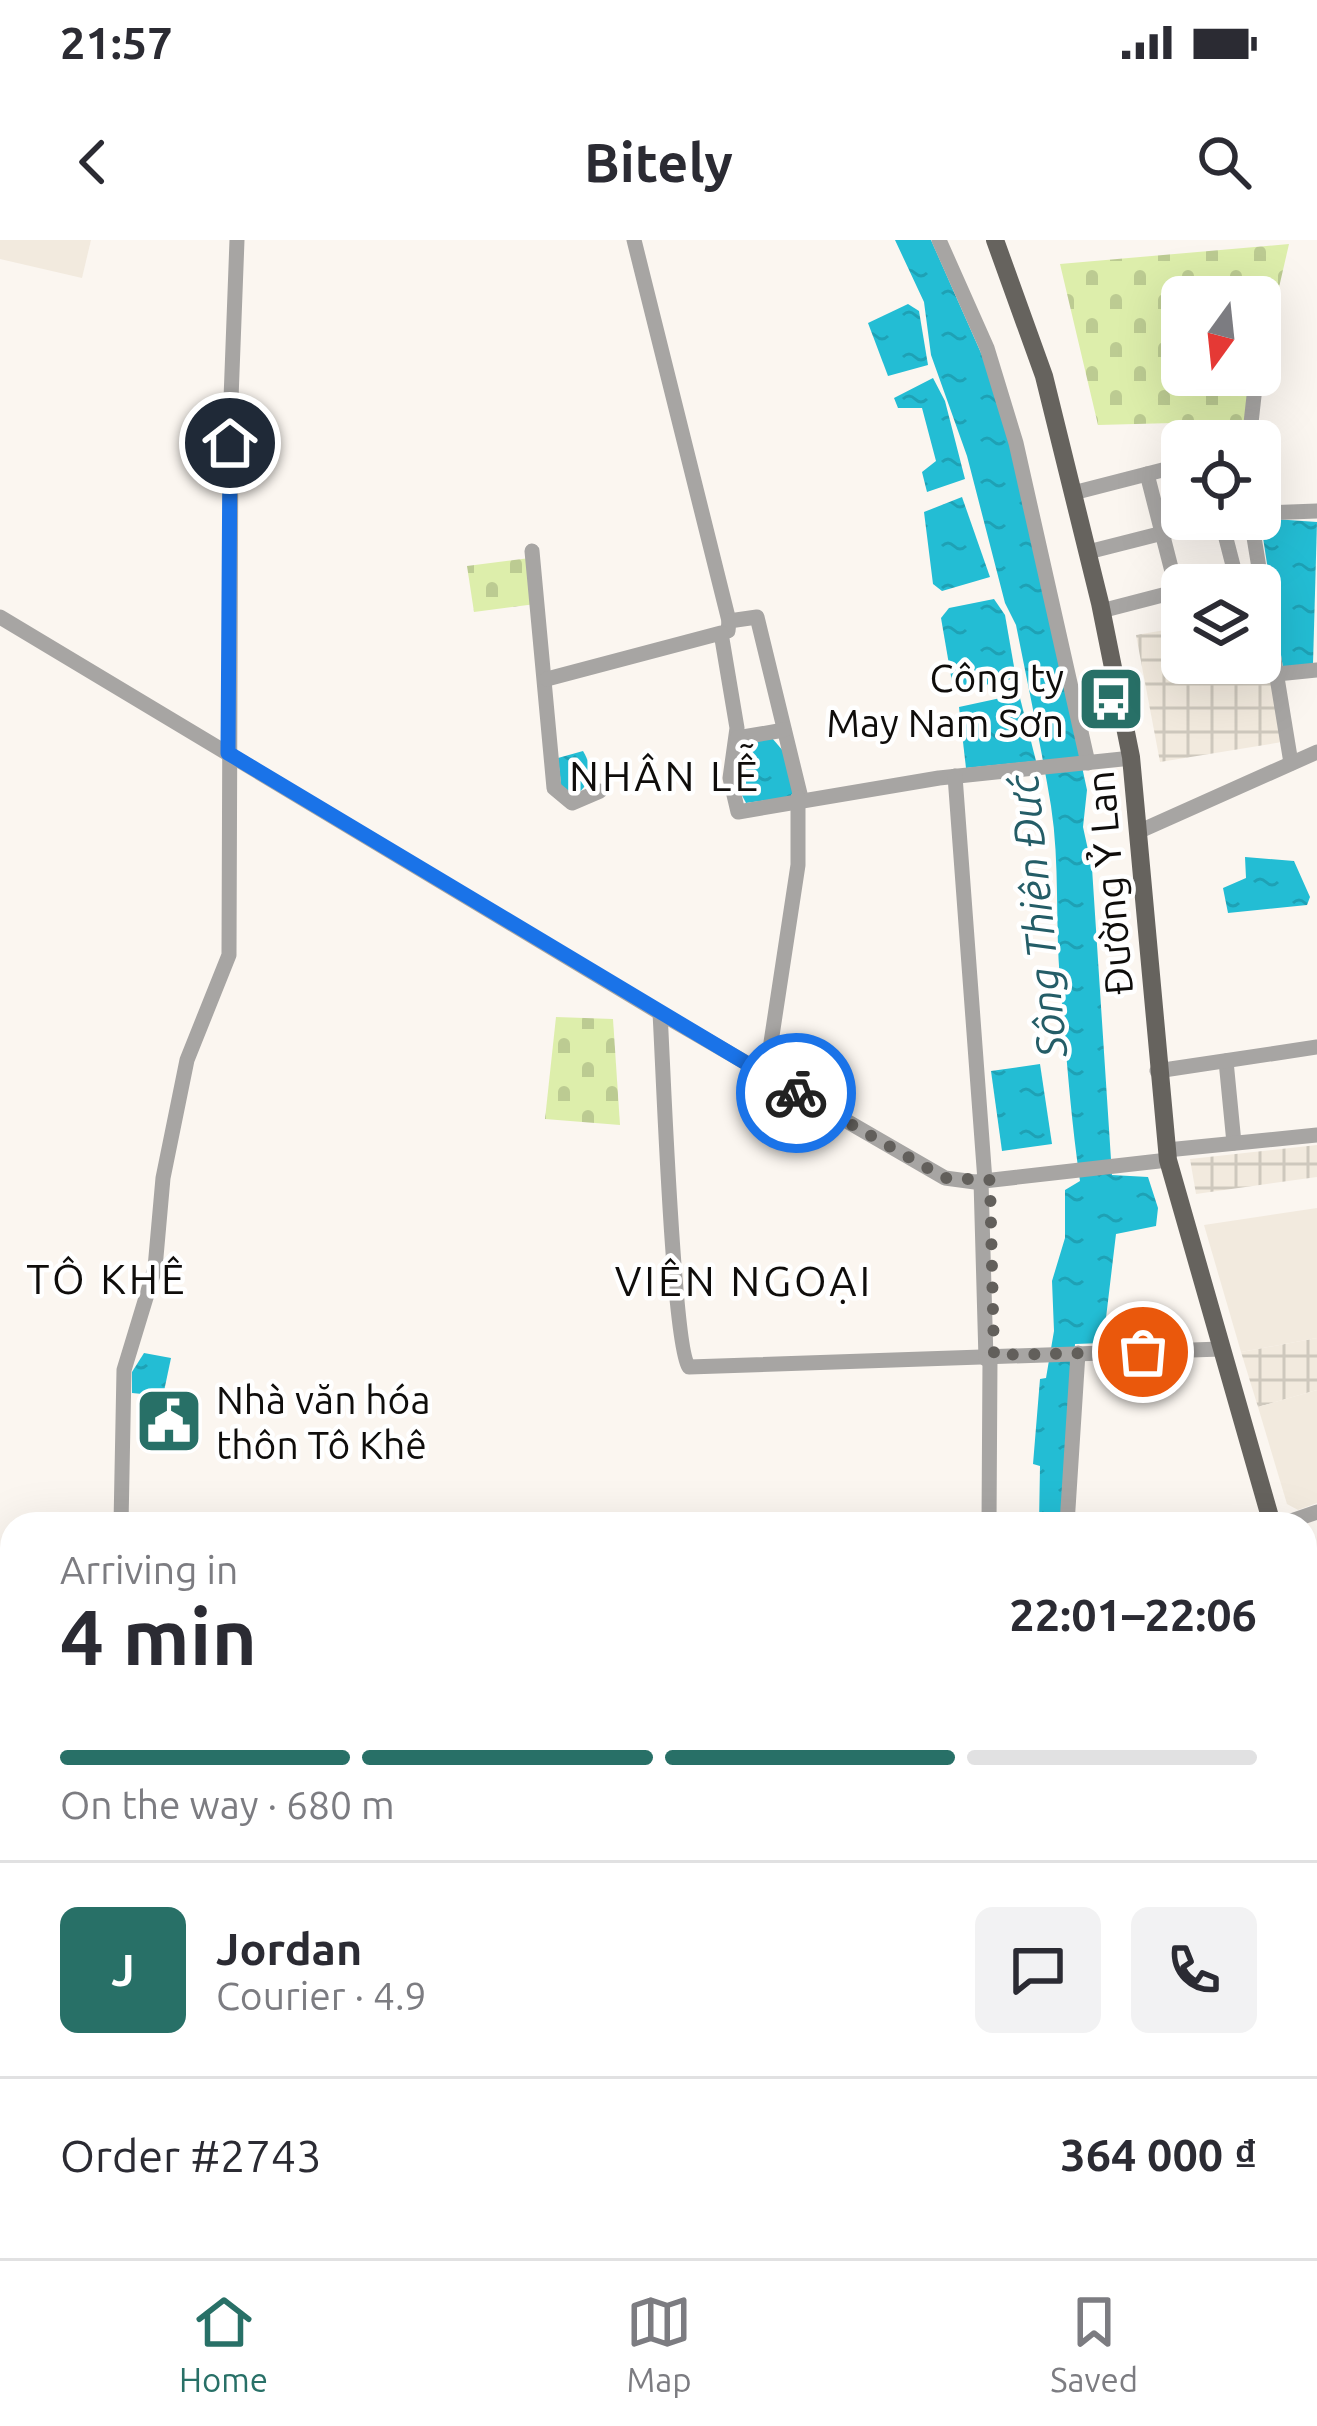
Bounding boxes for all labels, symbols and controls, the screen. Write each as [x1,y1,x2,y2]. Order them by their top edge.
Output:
text: 21:57 [60,17,173,68]
icon: back [60,129,126,195]
icon: search [1191,129,1257,195]
text: Bitely [584,132,733,192]
north arrow [1161,276,1281,396]
map controls [1161,276,1281,684]
pin [179,392,281,494]
icon: home [197,410,263,476]
button: locate [1161,420,1281,540]
button: layers [1161,564,1281,684]
place label: Công ty May Nam Sơn [826,656,1064,744]
bus stop icon: Công ty May Nam Sơn [1076,664,1146,734]
district label: NHÂN LỄ [569,743,761,799]
street label: Đường Ỷ Lan [1078,769,1140,997]
water label: Sông Thiên Đức [999,772,1075,1061]
courier [736,1033,856,1153]
icon: bike [763,1060,829,1126]
district label: TÔ KHÊ [26,1255,188,1302]
district label: VIÊN NGOẠI [615,1257,873,1304]
pin [1092,1301,1194,1403]
icon: bag [1110,1319,1176,1385]
place label: Nhà văn hóa thôn Tô Khê [216,1378,430,1466]
public building icon: Nhà văn hóa thôn Tô Khê [134,1386,204,1456]
text: Arriving in [60,1548,238,1591]
text: 22:01–22:06 [1009,1589,1257,1640]
text: 4 min [60,1592,257,1680]
text: On the way · 680 m [60,1783,395,1826]
button: chat [975,1907,1101,2033]
button: phone [1131,1907,1257,2033]
text: Jordan [216,1923,362,1974]
text: J [111,1944,135,1995]
text: Courier · 4.9 [216,1974,427,2017]
text: 364 000 ₫ [1060,2129,1257,2180]
text: Order #2743 [60,2130,322,2181]
tab: Home [179,2289,268,2398]
tab: Map [626,2289,692,2398]
tab: Saved [1050,2289,1138,2398]

